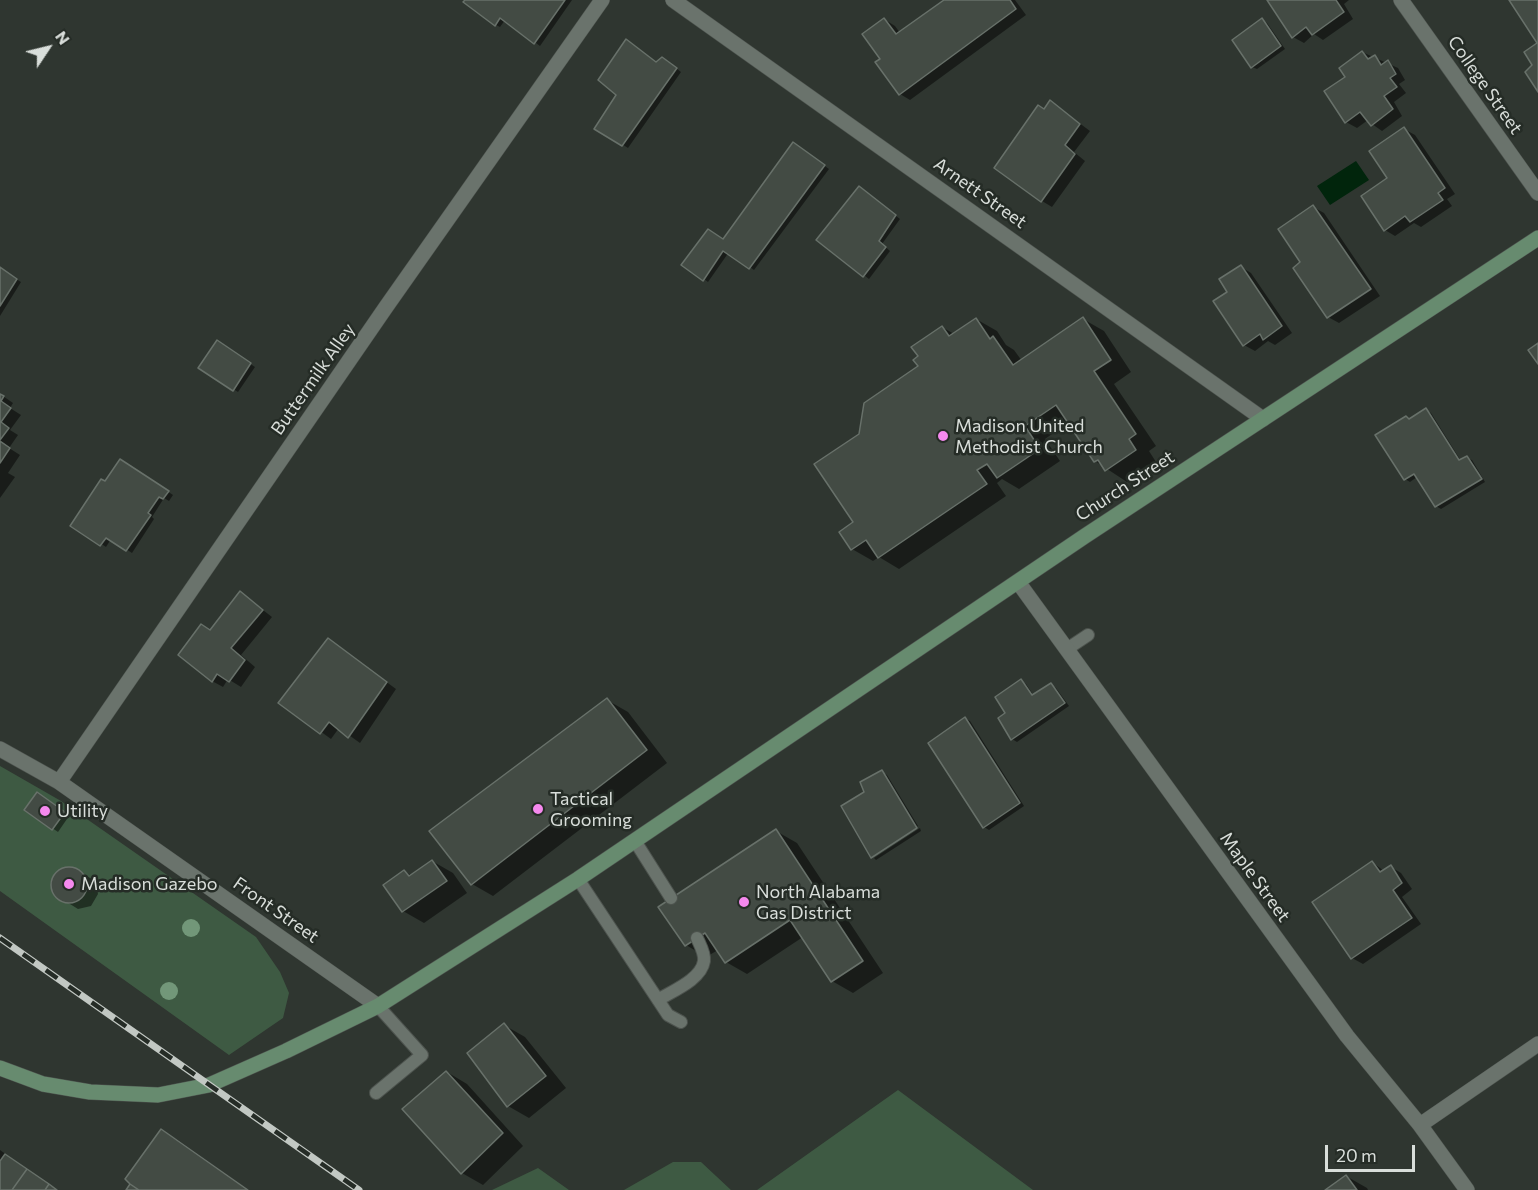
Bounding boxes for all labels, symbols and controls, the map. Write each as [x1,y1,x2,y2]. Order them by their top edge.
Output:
north arrow [18,18,78,78]
text: N [52,27,74,48]
street label: College Street [1443,32,1527,138]
street label: Arnett Street [929,153,1031,233]
street label: Buttermilk Alley [267,319,359,439]
place label: Madison United Methodist Church [955,415,1103,458]
marker: Madison United Methodist Church [936,429,950,443]
street label: Church Street [1072,446,1178,526]
place label: Tactical Grooming [550,788,632,830]
place label: Utility [57,800,108,822]
marker: Tactical Grooming [531,802,545,816]
marker: Utility [38,804,52,818]
street label: Maple Street [1215,828,1295,926]
place label: Madison Gazebo [81,873,218,895]
street label: Front Street [229,873,323,947]
marker: Madison Gazebo [62,877,76,891]
place label: North Alabama Gas District [756,881,880,924]
marker: North Alabama Gas District [737,895,751,909]
scale bar [1328,1133,1418,1171]
text: 20 m [1336,1144,1377,1166]

